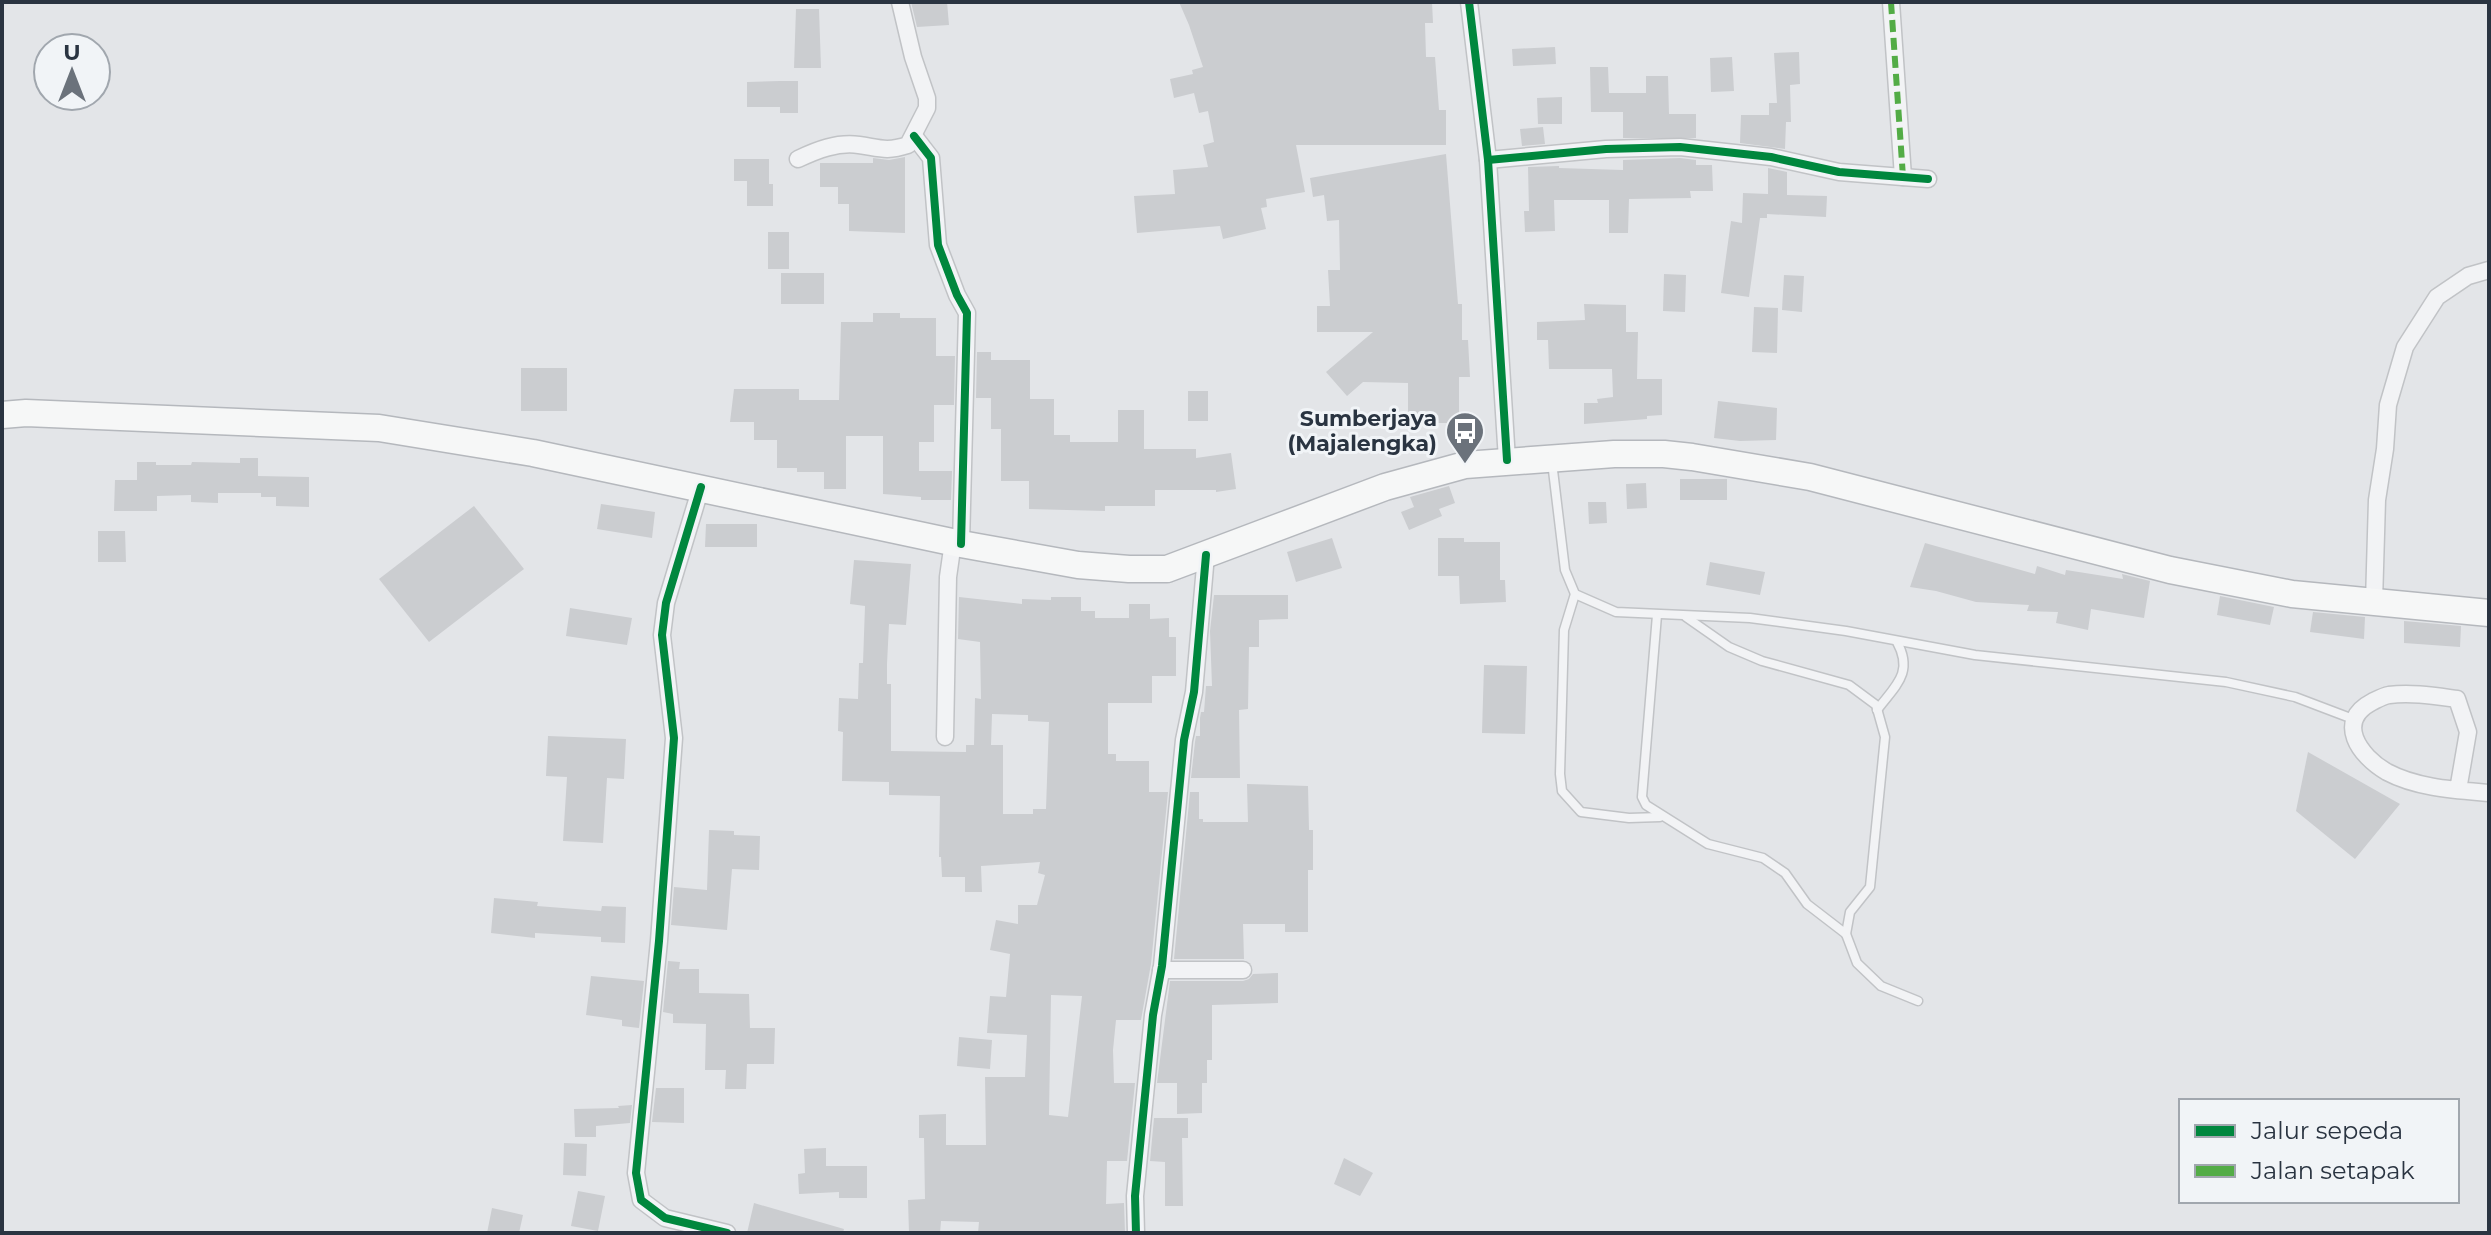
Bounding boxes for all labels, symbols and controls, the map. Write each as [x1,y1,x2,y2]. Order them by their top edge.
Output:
north arrow [32,32,112,112]
text: U [63,39,81,66]
place label: Sumberjaya (Majalengka) [1287,405,1437,457]
bus stop icon: Sumberjaya (Majalengka) [1444,410,1486,465]
legend [2179,1099,2459,1203]
text: Jalur sepeda [2250,1116,2403,1145]
text: Jalan setapak [2250,1156,2415,1185]

